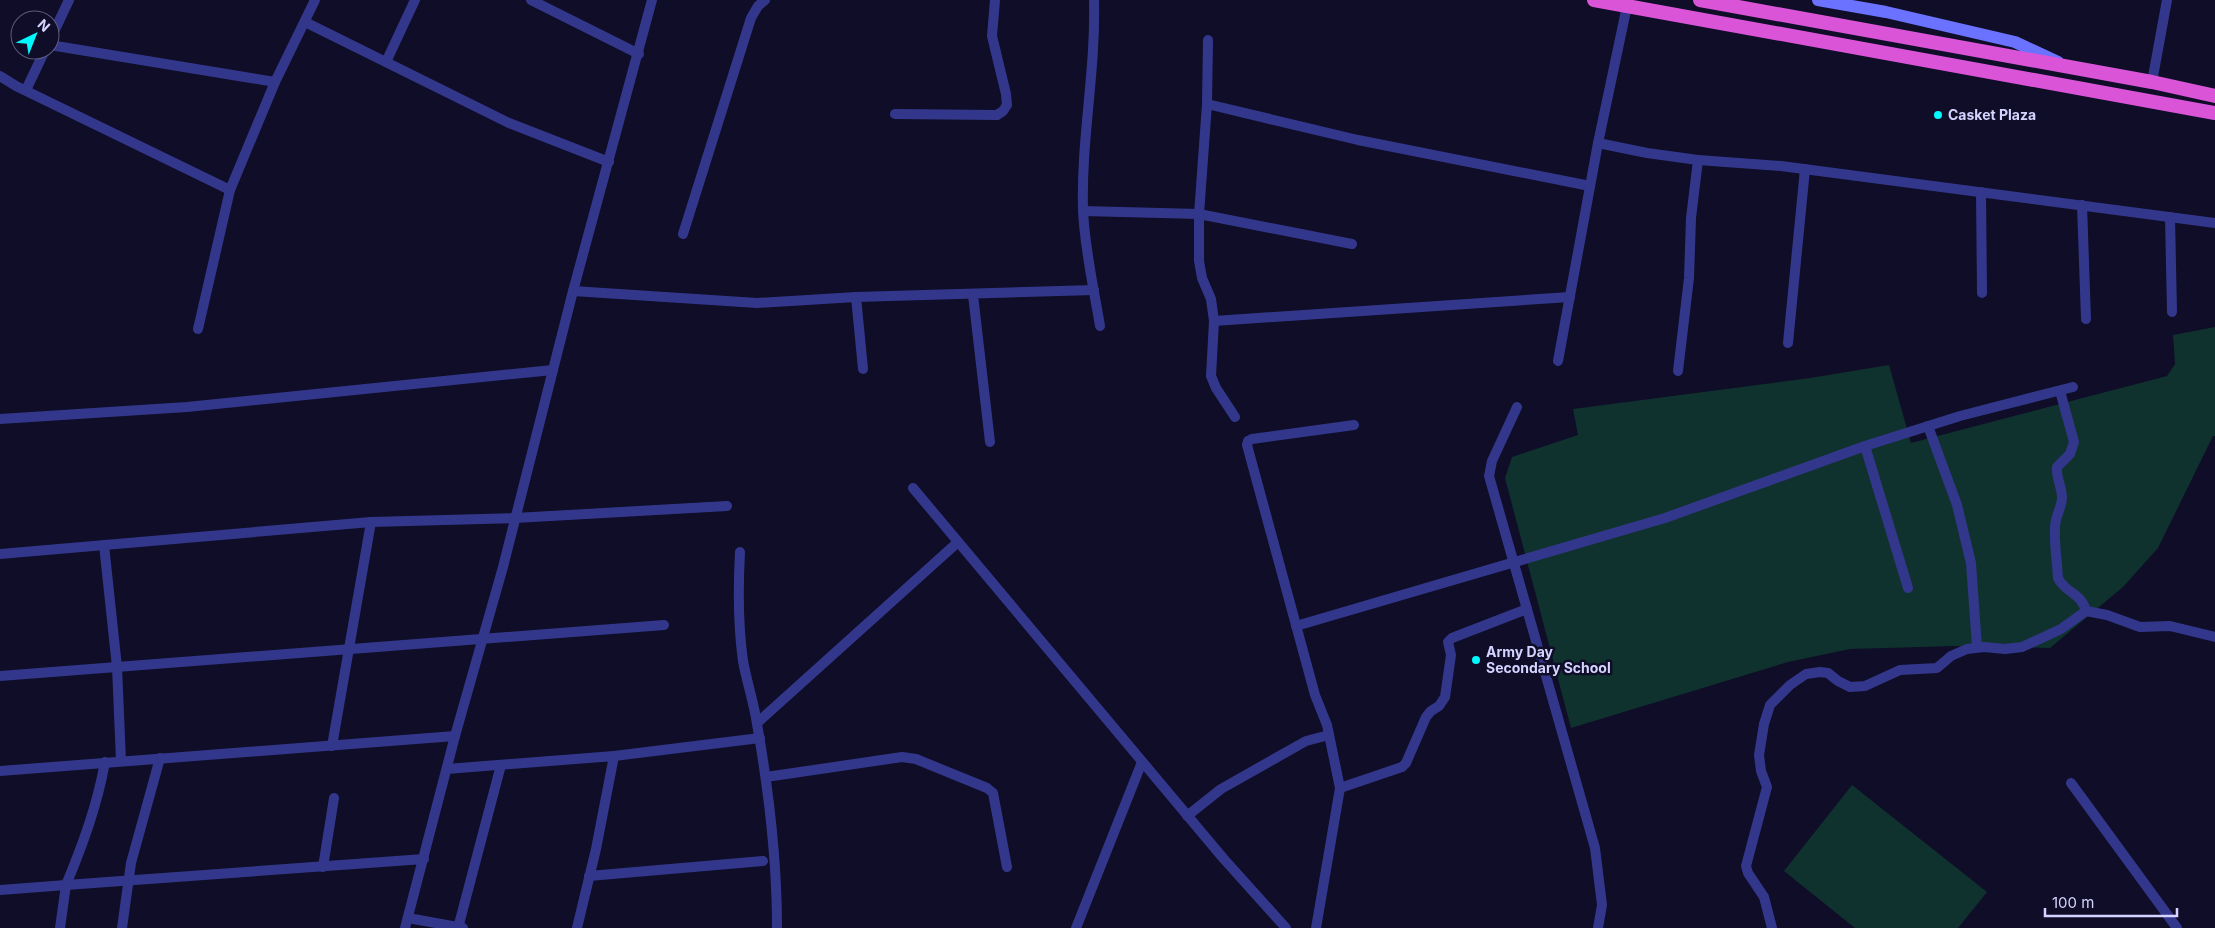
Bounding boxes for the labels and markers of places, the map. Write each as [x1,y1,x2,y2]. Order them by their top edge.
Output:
place label: Casket Plaza [1948,106,2036,123]
marker: Casket Plaza [1932,109,1944,121]
place label: Army Day Secondary School [1486,643,1611,676]
marker: Army Day Secondary School [1470,654,1482,666]

